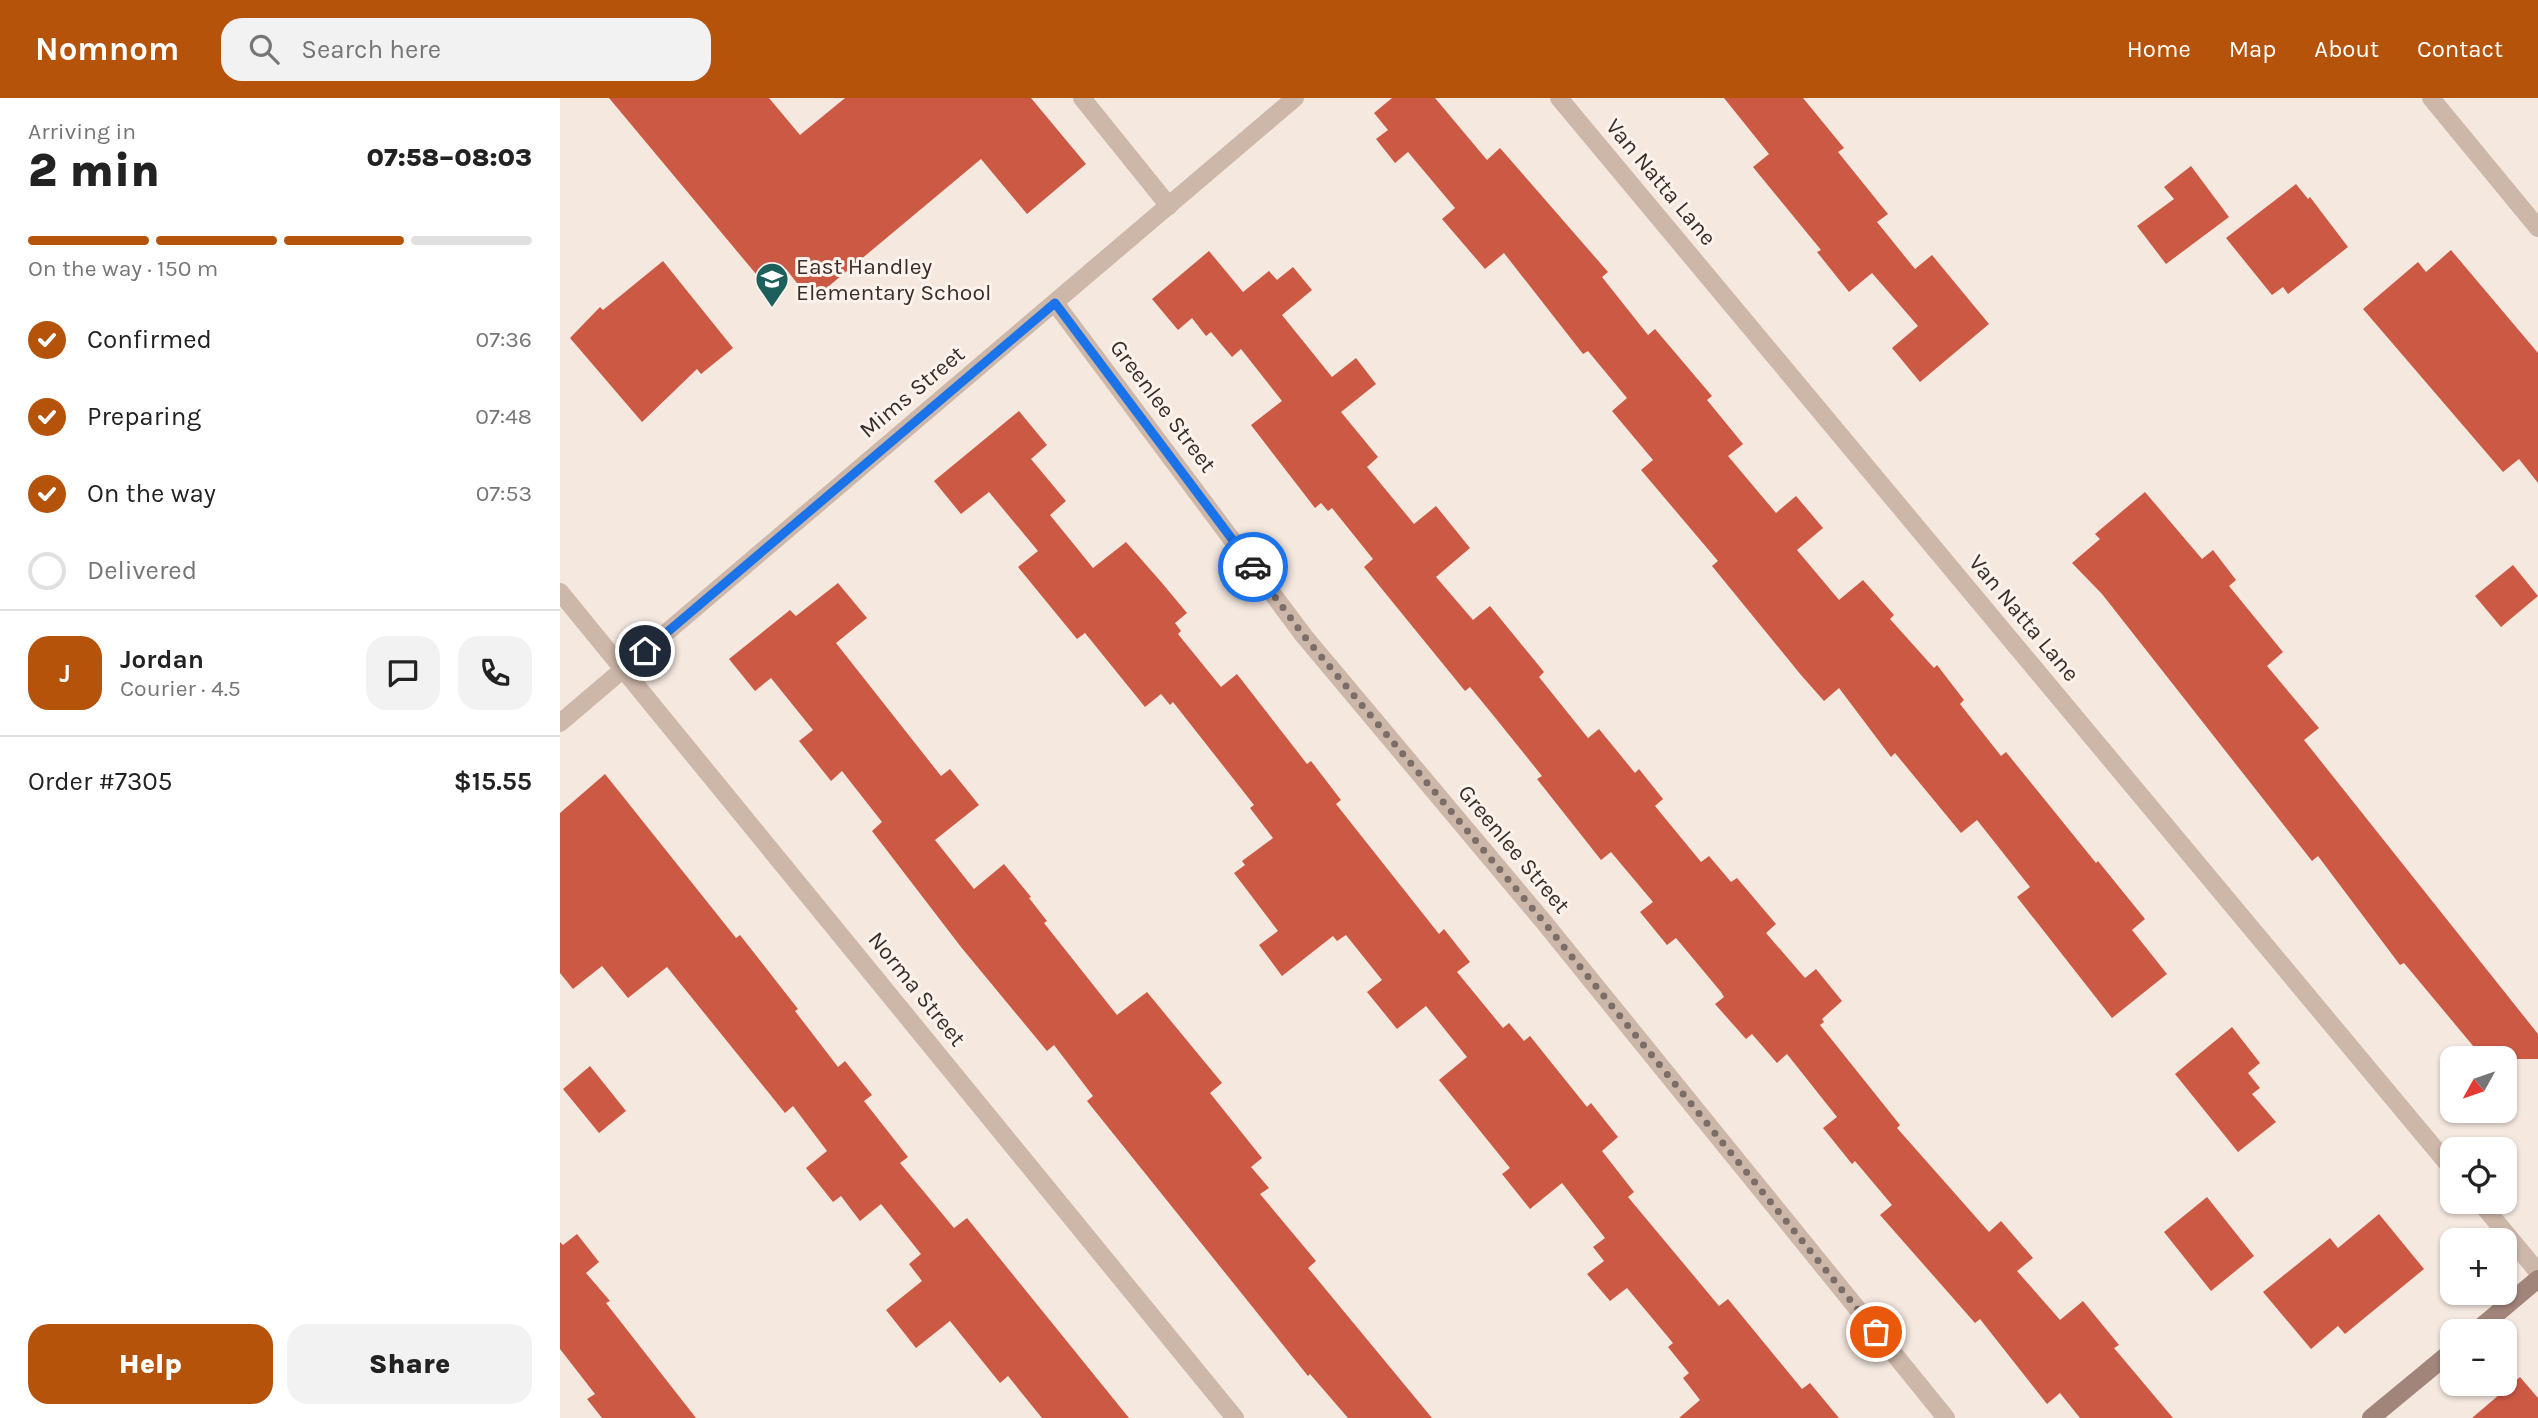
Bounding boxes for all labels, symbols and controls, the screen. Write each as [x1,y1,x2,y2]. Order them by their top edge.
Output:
search box [221,18,711,81]
text: Nomnom [35,30,179,68]
icon: search [245,30,283,68]
text: Search here [301,34,441,65]
text: Home [2127,35,2191,63]
text: Map [2229,35,2276,63]
text: About [2314,35,2379,63]
text: Contact [2417,35,2503,63]
street label: Van Natta Lane [1600,113,1722,251]
text: Arriving in [28,118,136,145]
text: 07:58–08:03 [367,142,532,173]
text: 2 min [28,144,160,198]
place label: East Handley Elementary School [796,253,991,306]
text: On the way · 150 m [28,255,218,282]
school or university icon: East Handley Elementary School [753,260,791,309]
icon: check [28,321,66,359]
text: Confirmed [87,324,212,355]
text: 07:36 [476,326,532,353]
street label: Greenlee Street [1104,334,1222,478]
street label: Mims Street [854,340,970,444]
icon: check [28,398,66,436]
text: Preparing [87,401,201,432]
text: 07:48 [475,403,532,430]
icon: check [28,475,66,513]
text: On the way [87,478,216,509]
text: 07:53 [476,480,532,507]
courier [1218,532,1288,602]
icon: car [1234,548,1272,586]
street label: Van Natta Lane [1963,549,2085,687]
text: Delivered [87,555,197,586]
pin [615,621,675,681]
icon: home [626,632,664,670]
button: chat [366,636,440,710]
button: phone [458,636,532,710]
text: Jordan [120,644,204,675]
text: J [59,658,71,689]
text: Courier · 4.5 [120,675,241,702]
text: Order #7305 [28,766,172,797]
text: $15.55 [454,766,532,797]
street label: Greenlee Street [1452,779,1576,919]
street label: Norma Street [863,926,972,1052]
north arrow [2440,1046,2516,1124]
map controls [2440,1046,2517,1396]
button: locate [2440,1137,2517,1214]
button: + [2440,1228,2517,1305]
pin [1846,1302,1906,1362]
icon: bag [1857,1313,1895,1351]
button: − [2440,1319,2517,1396]
button: Help [28,1324,273,1404]
button: Share [287,1324,532,1404]

